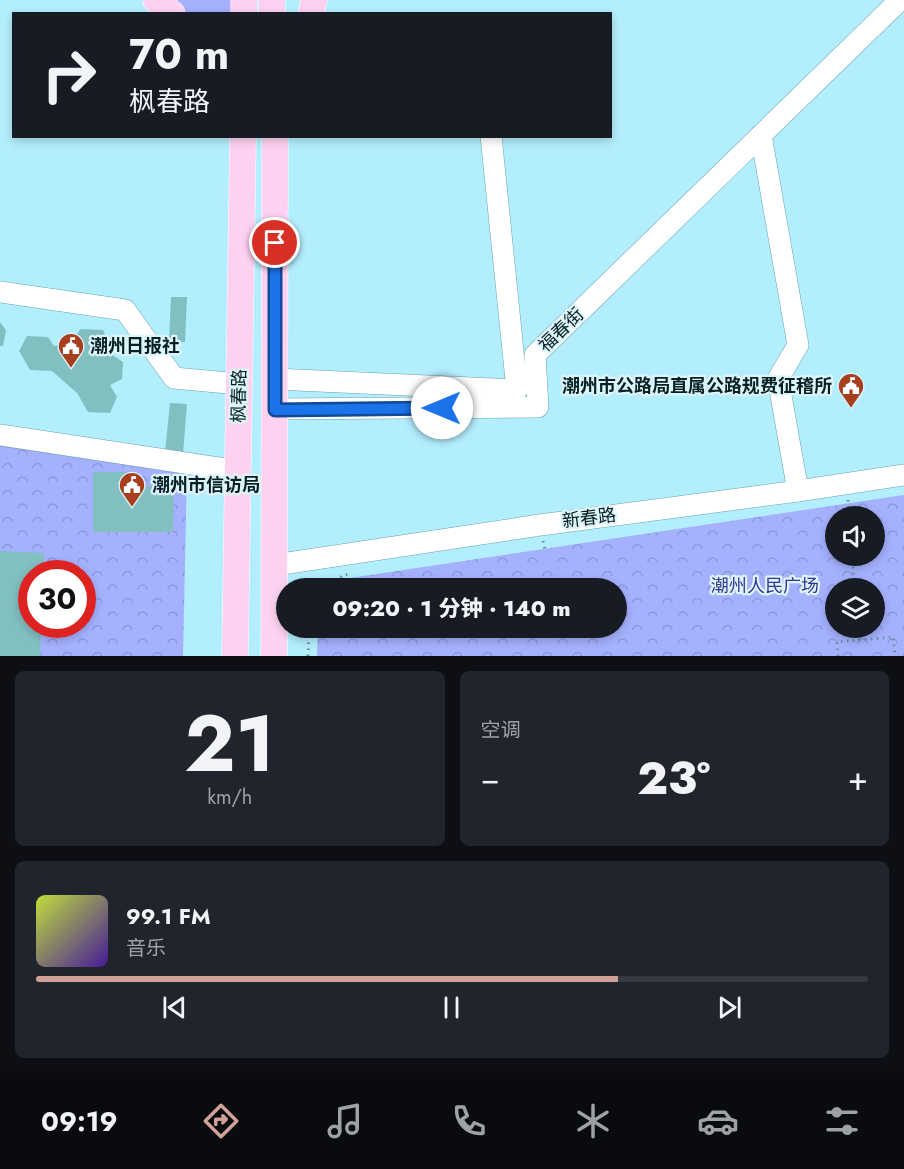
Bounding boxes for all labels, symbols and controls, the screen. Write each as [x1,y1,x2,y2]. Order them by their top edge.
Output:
text: 70 m [129,24,229,85]
icon: right [30,36,108,114]
text: 枫春路 [129,82,210,121]
pin [249,217,300,268]
icon: arrive [258,226,291,259]
street label: 福春街 [533,302,589,358]
public building icon: 潮州日报社 [56,331,86,369]
place label: 潮州日报社 [90,333,180,359]
street label: 枫春路 [226,369,252,423]
public building icon: 潮州市公路局直属公路规费征稽所 [836,371,866,409]
place label: 潮州市公路局直属公路规费征稽所 [562,373,832,399]
position arrow [410,376,474,440]
public building icon: 潮州市信访局 [117,470,147,508]
place label: 潮州市信访局 [152,472,260,498]
street label: 新春路 [561,502,617,534]
map controls [825,506,885,638]
button: sound [825,506,885,566]
speed limit sign: 30 [18,560,96,638]
park label: 潮州人民广场 [711,573,819,599]
button: layers [825,578,885,638]
text: 09:20 · 1 分钟 · 140 m [332,592,571,624]
text: 21 [184,688,275,800]
text: 空调 [481,716,521,745]
text: 23° [637,746,710,811]
text: − [481,755,500,802]
text: + [848,755,868,802]
text: km/h [207,783,252,812]
text: 99.1 FM [126,900,211,932]
text: 音乐 [126,934,166,963]
icon: previous [158,991,191,1024]
icon: pause [435,991,468,1024]
icon: next [713,991,746,1024]
icon: directions [200,1100,242,1142]
icon: music [324,1100,366,1142]
icon: phone [448,1100,490,1142]
icon: climate [572,1100,614,1142]
icon: car [697,1100,739,1142]
icon: filters [821,1100,863,1142]
text: 09:19 [41,1102,118,1141]

